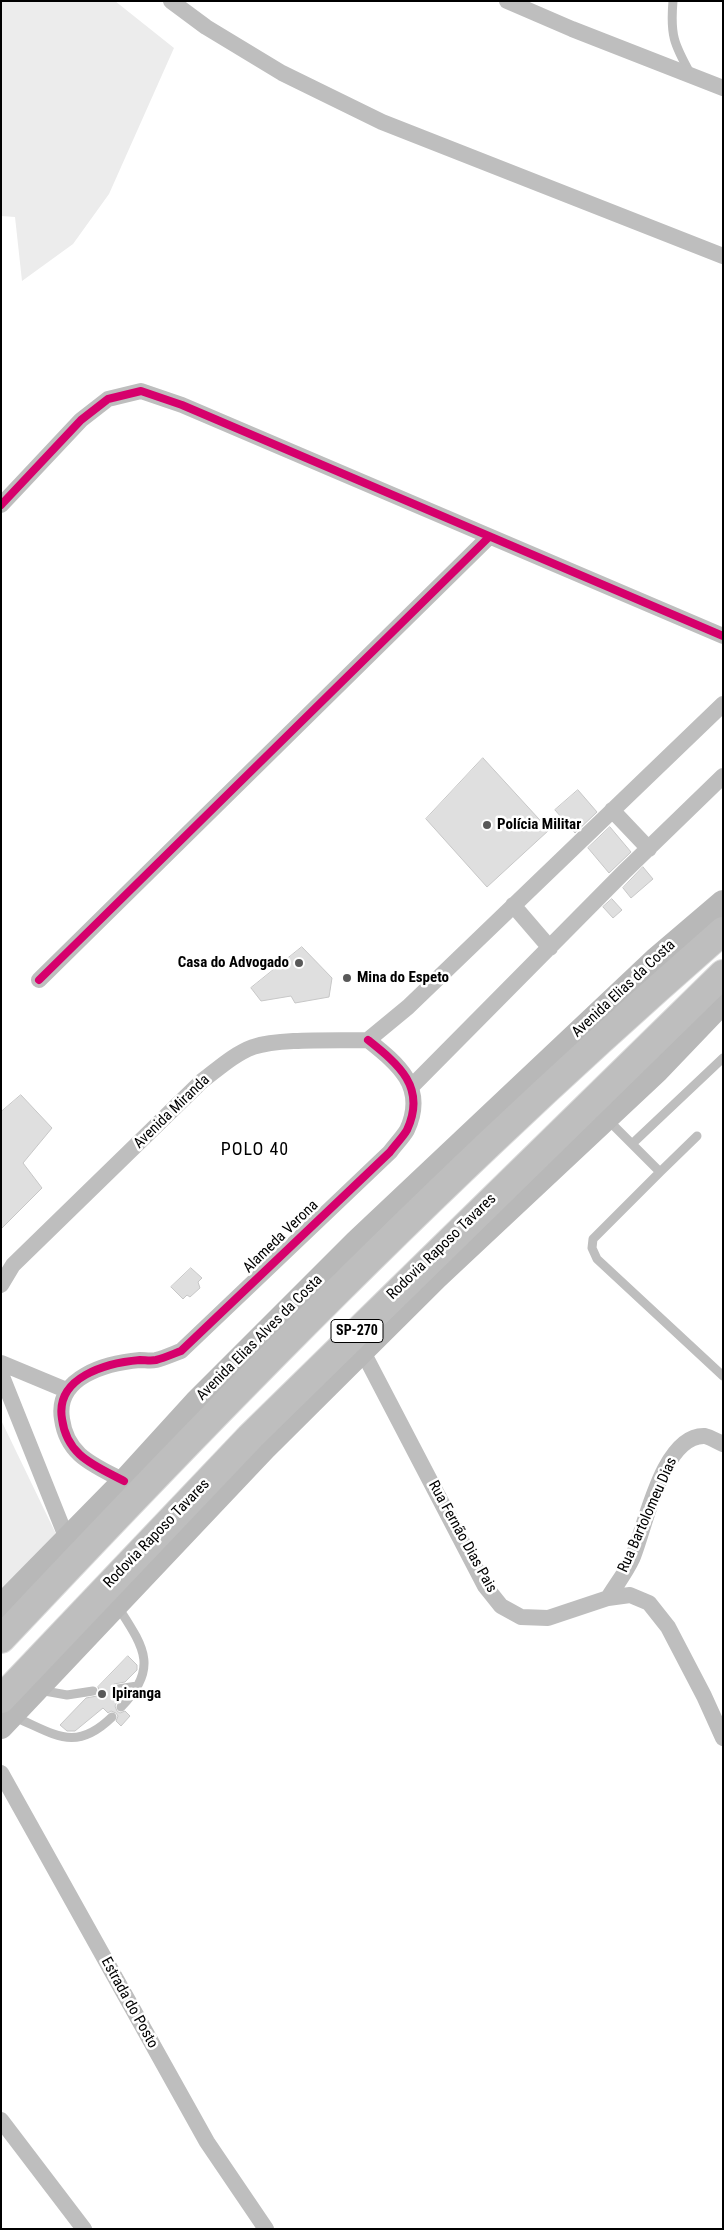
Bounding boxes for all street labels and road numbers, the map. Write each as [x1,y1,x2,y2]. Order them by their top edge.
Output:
street label: Avenida Elias da Costa [569,936,679,1042]
street label: Avenida Miranda [130,1071,214,1153]
street label: Rodovia Raposo Tavares [384,1190,500,1304]
street label: Alameda Verona [240,1197,322,1277]
street label: Avenida Elias Alves da Costa [193,1271,327,1405]
road number: SP-270 [331,1320,383,1342]
street label: Rua Bartolomeu Dias [615,1455,681,1575]
street label: Rodovia Raposo Tavares [100,1476,214,1592]
street label: Rua Fernão Dias Pais [424,1478,500,1596]
street label: Estrada do Posto [97,1954,161,2052]

